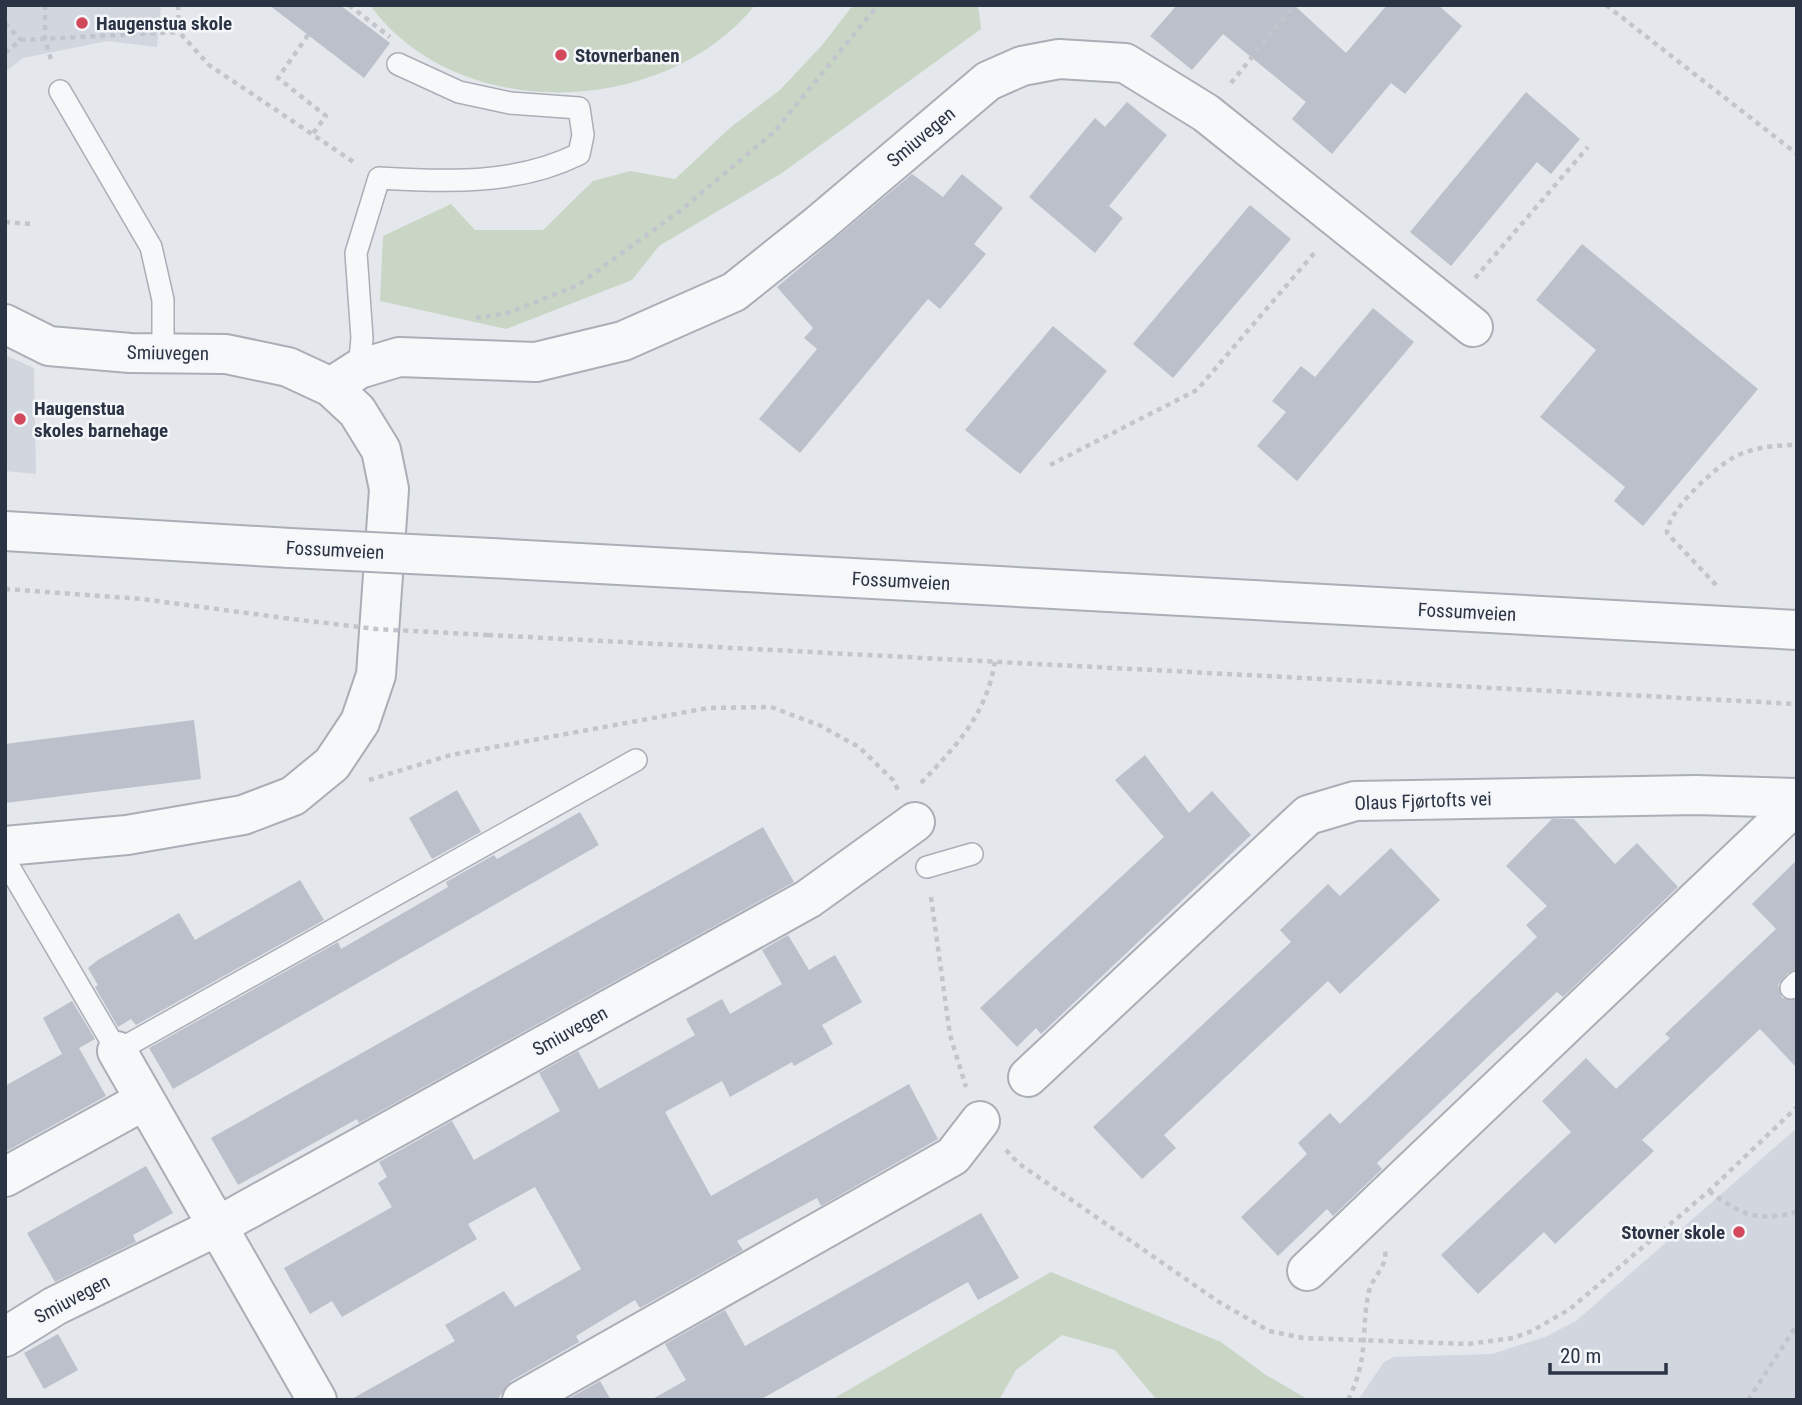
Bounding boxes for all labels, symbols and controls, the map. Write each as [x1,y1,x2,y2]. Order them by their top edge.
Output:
place label: Haugenstua skole [96,12,232,35]
marker: Haugenstua skole [74,15,90,31]
place label: Stovnerbanen [575,44,680,67]
marker: Stovnerbanen [553,47,569,63]
street label: Smiuvegen [882,102,960,172]
street label: Smiuvegen [127,341,209,365]
place label: Haugenstua skoles barnehage [34,397,168,442]
marker: Haugenstua skoles barnehage [12,411,28,427]
street label: Fossumveien [285,536,385,564]
street label: Fossumveien [851,567,951,595]
street label: Fossumveien [1417,598,1517,626]
street label: Olaus Fjørtofts vei [1354,787,1492,815]
street label: Smiuvegen [529,1001,611,1061]
place label: Stovner skole [1621,1221,1725,1244]
marker: Stovner skole [1731,1224,1747,1240]
street label: Smiuvegen [30,1270,114,1328]
scale bar [1550,1332,1666,1376]
text: 20 m [1560,1344,1601,1368]

